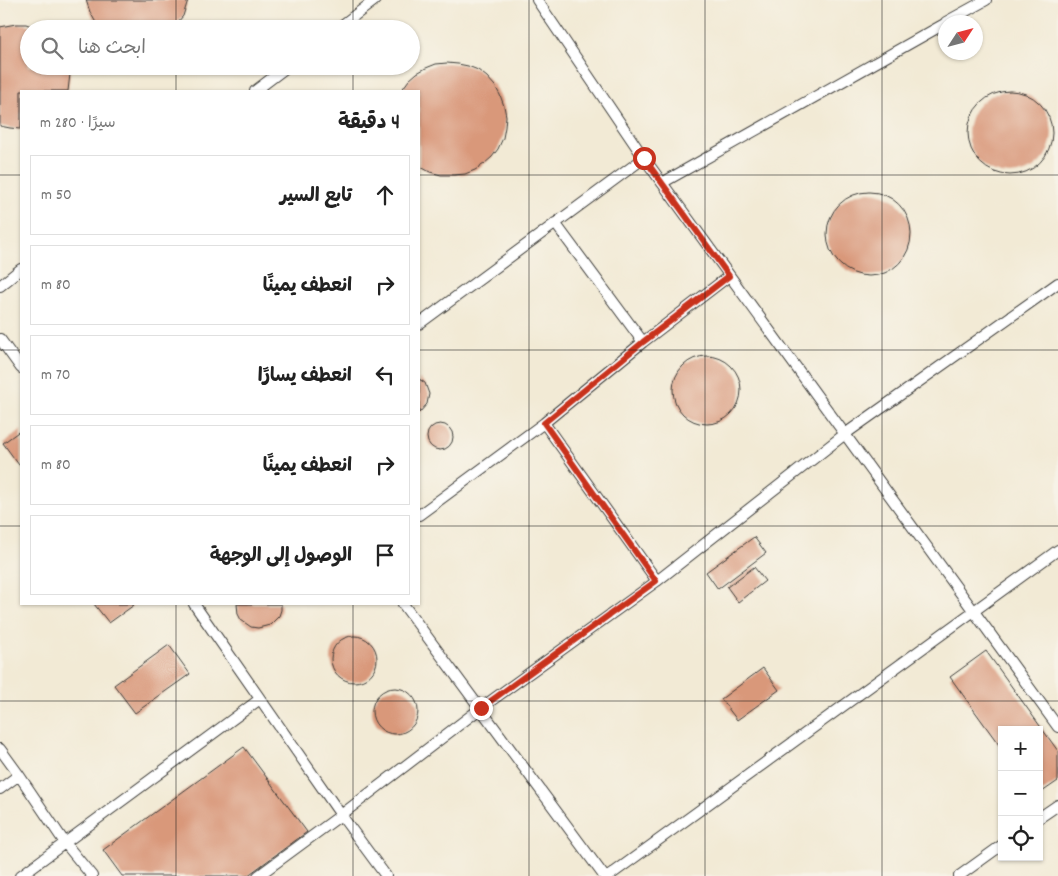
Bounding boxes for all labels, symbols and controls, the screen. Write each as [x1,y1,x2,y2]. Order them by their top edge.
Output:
north arrow [938,15,983,60]
search box [20,20,420,75]
icon: search [38,34,66,62]
text: ابحث هنا [78,36,146,63]
text: 4 دقيقة [338,109,400,139]
text: سيرًا · 280 m [40,112,116,135]
route start [633,147,656,170]
icon: ahead [371,181,399,209]
text: 50 m [41,184,72,207]
text: تابع السير [280,184,352,211]
icon: right [371,271,399,299]
text: 80 m [41,274,71,297]
text: انعطف يمينًا [263,274,352,301]
icon: left [371,361,399,389]
text: 70 m [41,364,71,387]
text: انعطف يسارًا [258,364,352,391]
icon: right [371,451,399,479]
text: 80 m [41,454,71,477]
text: انعطف يمينًا [263,454,352,481]
icon: arrive [371,541,399,569]
text: الوصول إلى الوجهة [210,544,352,571]
route end [470,697,493,720]
map controls [998,726,1043,861]
button: + [998,726,1043,771]
button: − [998,771,1043,816]
button: locate [998,816,1043,861]

